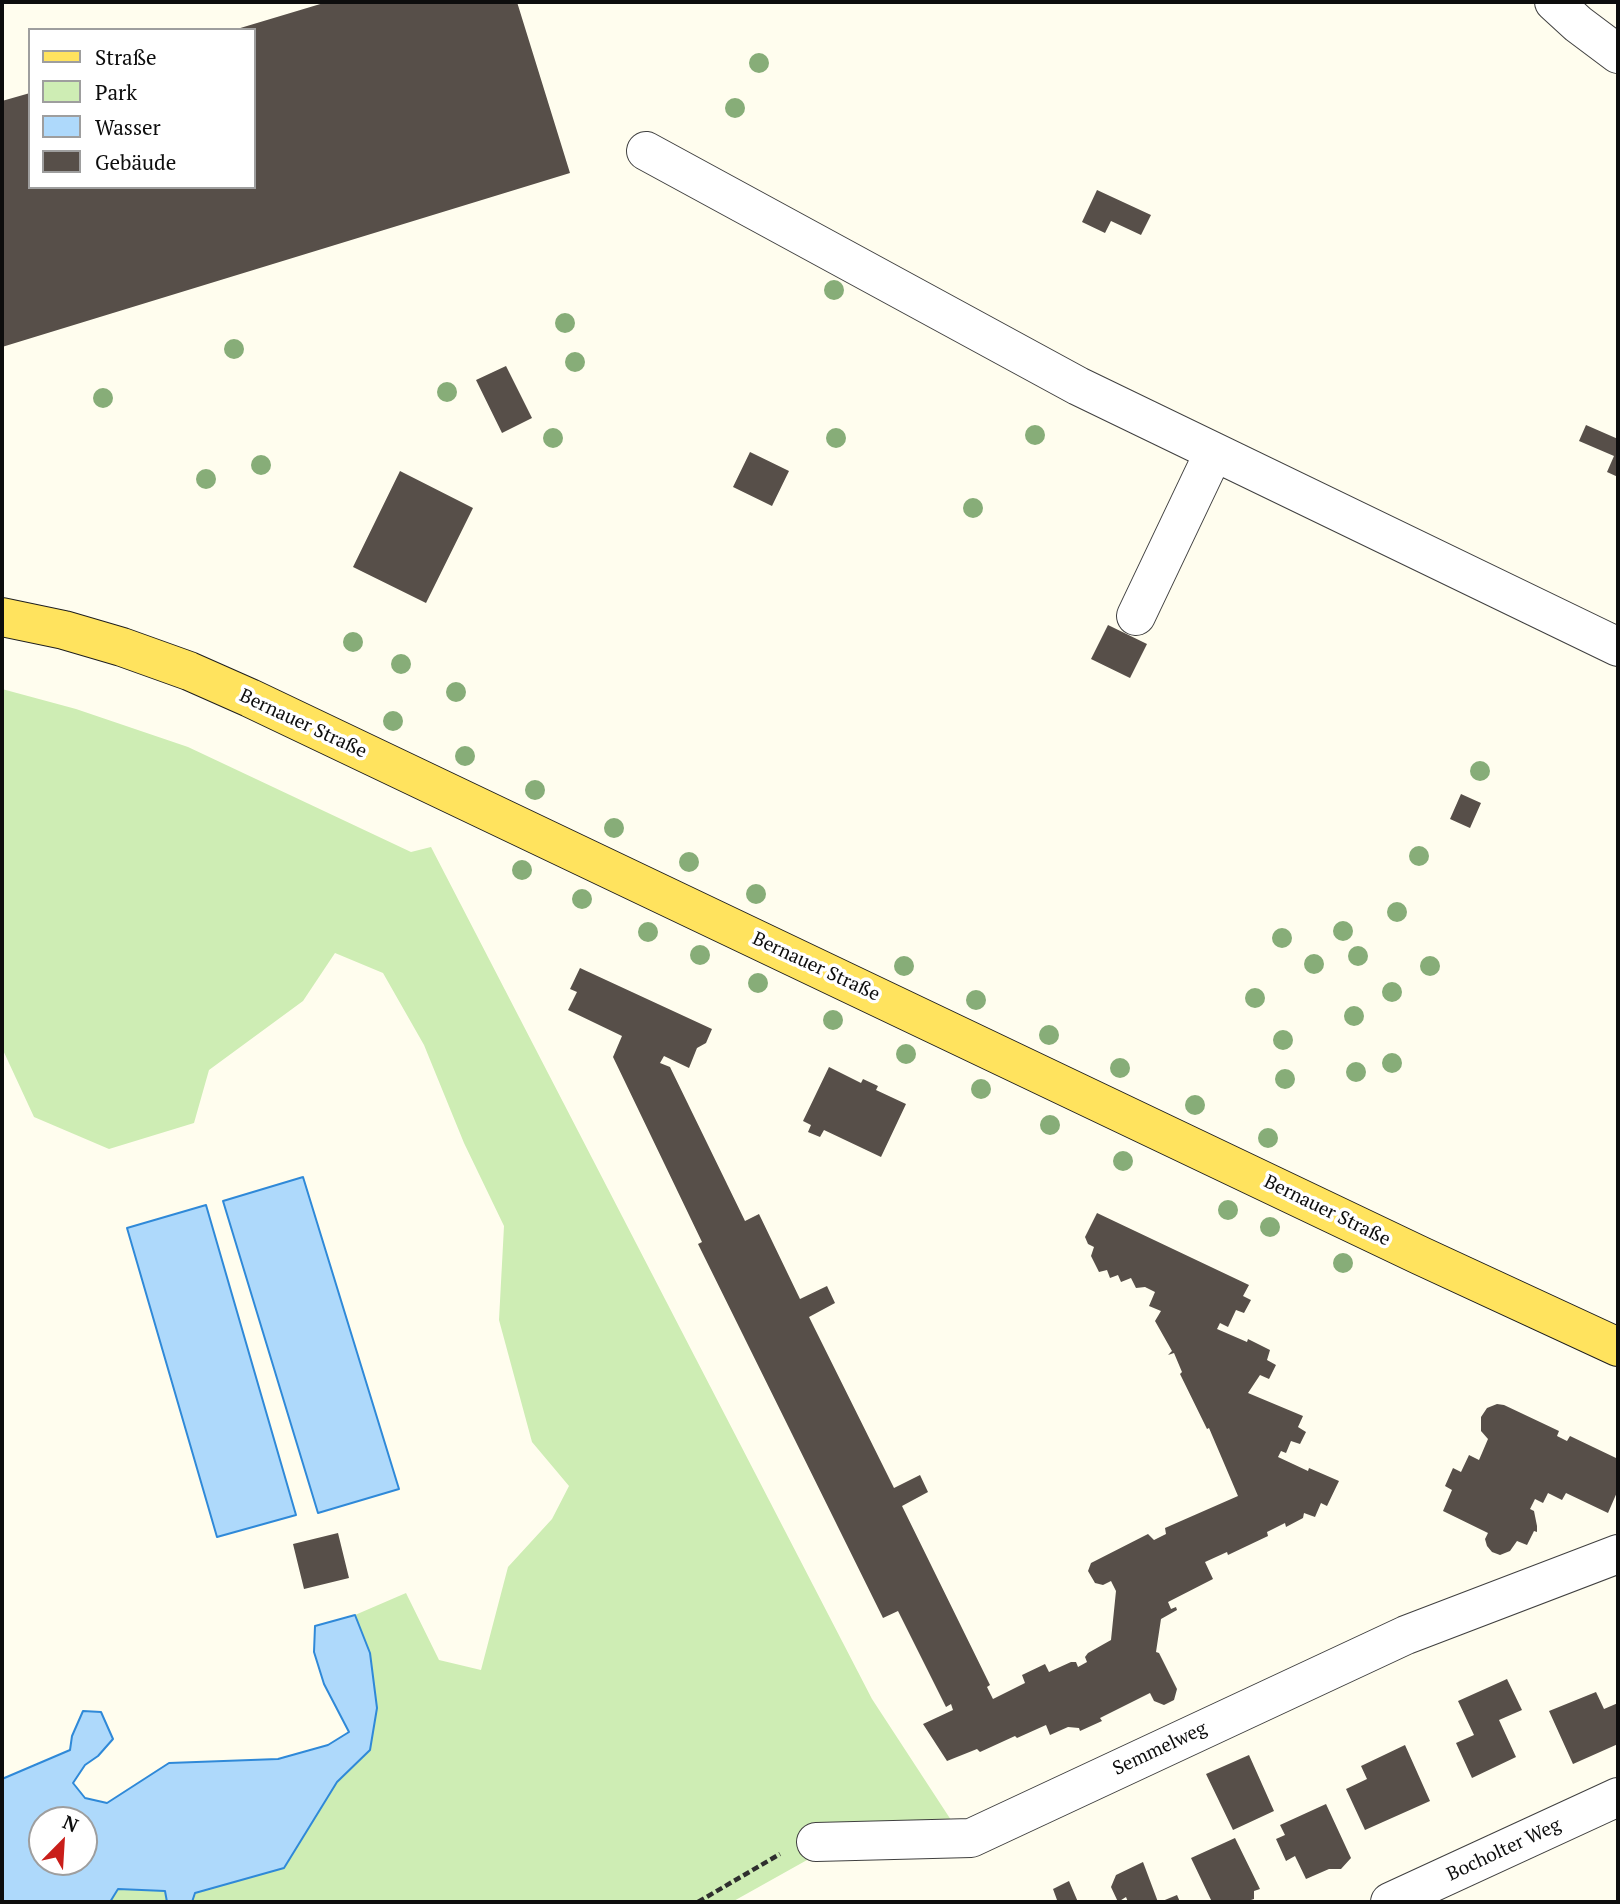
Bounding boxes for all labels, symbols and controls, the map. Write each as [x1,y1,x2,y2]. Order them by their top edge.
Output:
legend [28,28,256,189]
text: Straße [95,43,157,71]
text: Park [95,78,137,106]
text: Wasser [95,113,161,141]
text: Gebäude [95,148,176,176]
street label: Bernauer Straße [236,685,370,763]
street label: Bernauer Straße [749,928,883,1006]
street label: Bernauer Straße [1260,1171,1394,1251]
street label: Semmelweg [1109,1717,1211,1781]
north arrow [28,1806,98,1876]
text: N [59,1809,83,1838]
street label: Bocholter Weg [1443,1814,1565,1886]

